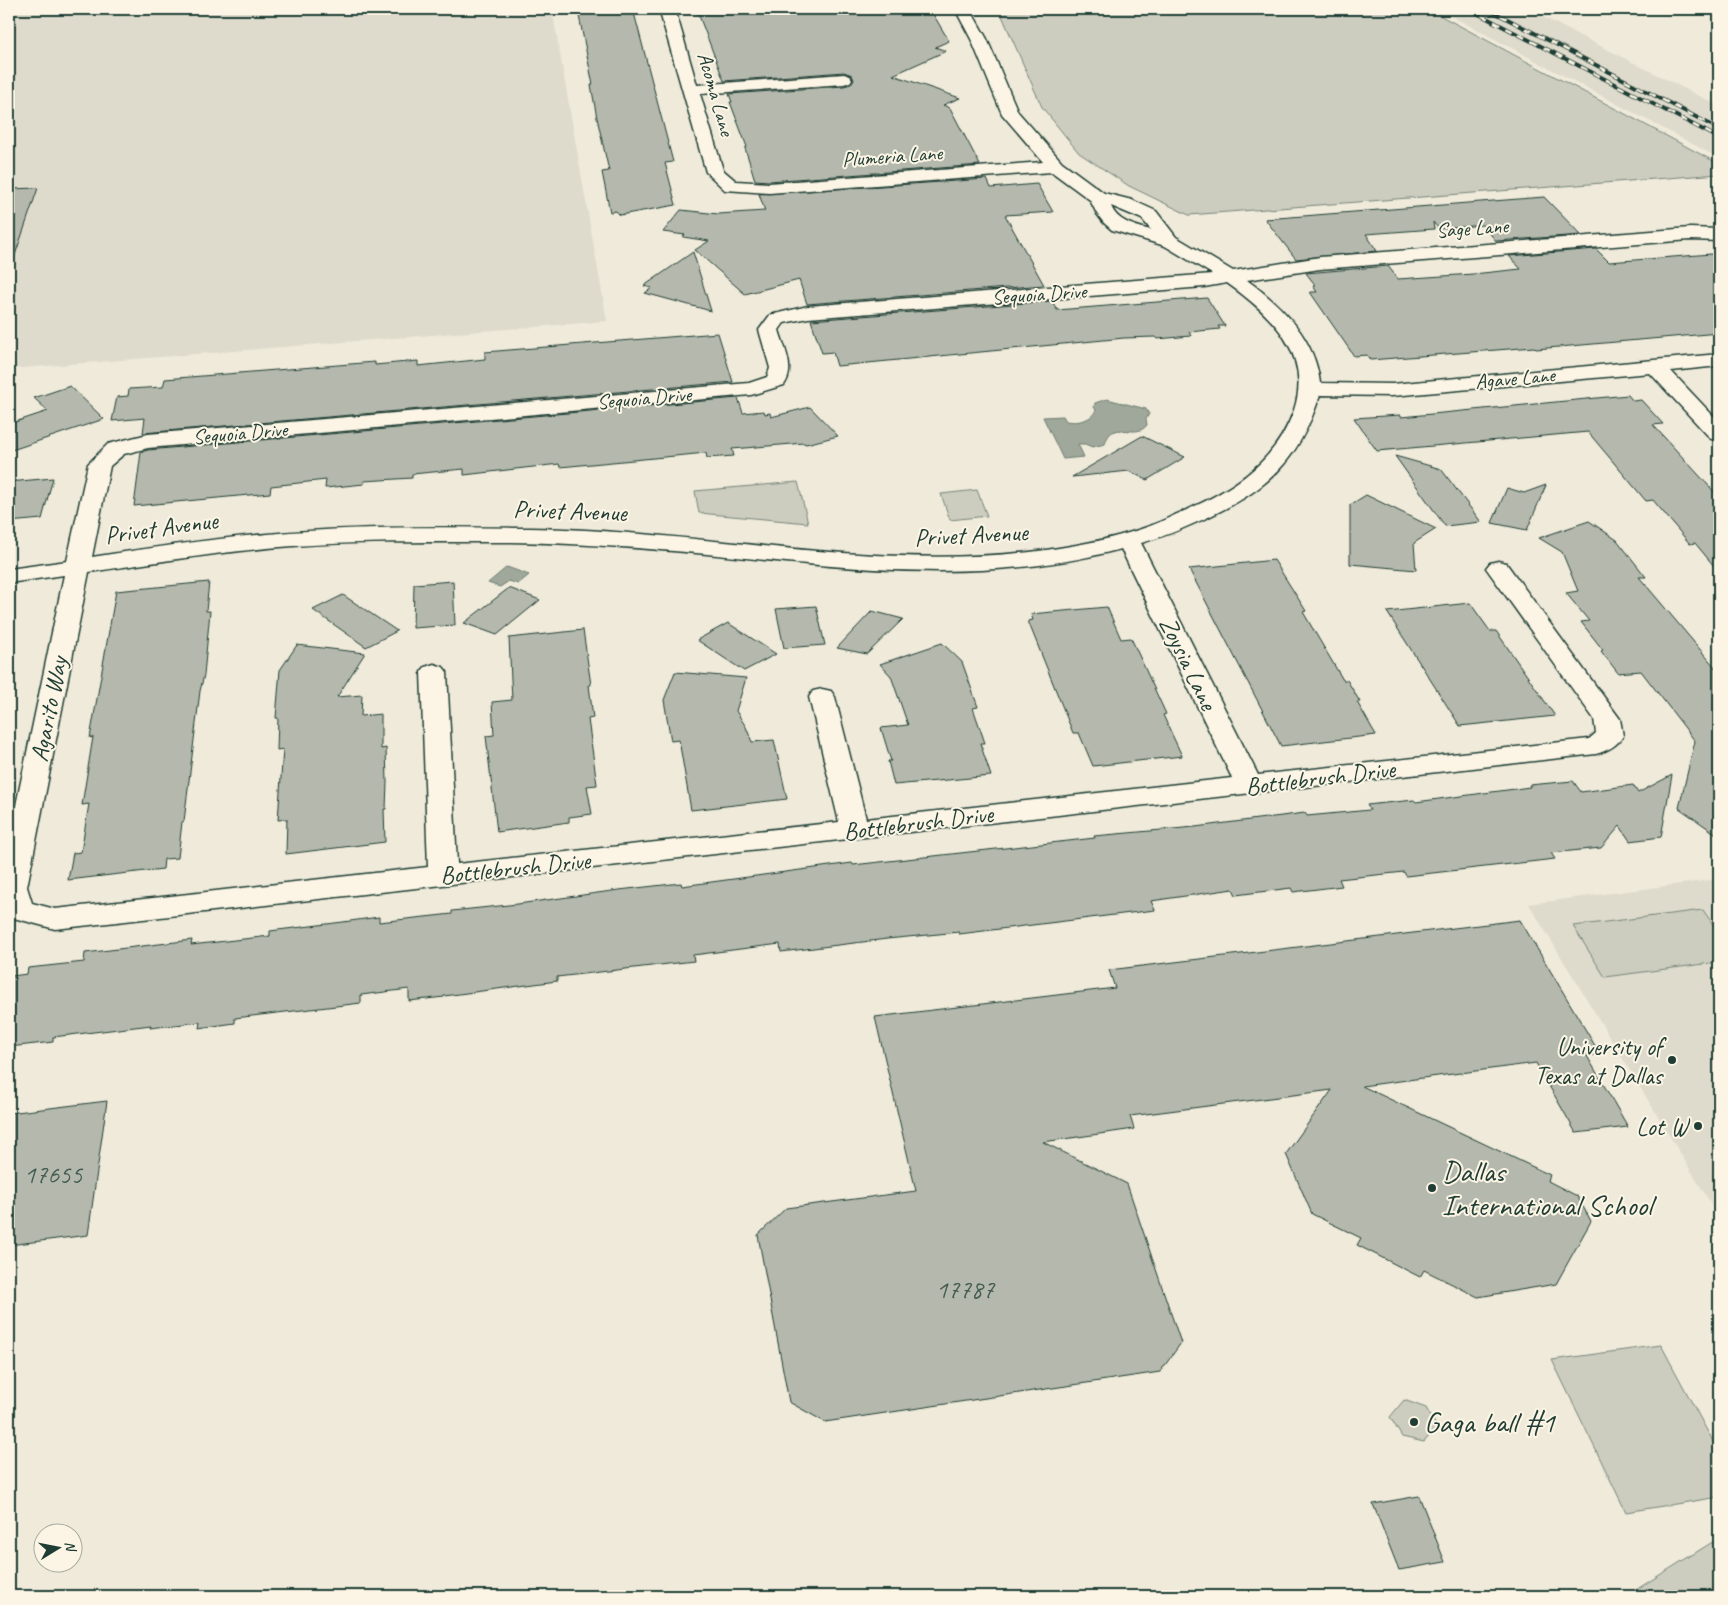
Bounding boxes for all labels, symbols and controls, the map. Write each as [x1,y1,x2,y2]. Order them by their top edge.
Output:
street label: Acoma Lane [692,49,741,141]
street label: Plumeria Lane [841,139,944,172]
street label: Sage Lane [1435,212,1511,243]
street label: Sequoia Drive [991,278,1089,310]
street label: Agave Lane [1474,361,1558,394]
street label: Sequoia Drive [596,381,694,415]
street label: Sequoia Drive [192,416,290,450]
street label: Privet Avenue [513,493,629,529]
street label: Privet Avenue [103,504,221,552]
street label: Privet Avenue [914,516,1030,554]
street label: Zoysia Lane [1152,612,1225,717]
street label: Agarito Way [23,652,75,764]
street label: Bottlebrush Drive [1243,753,1399,803]
street label: Bottlebrush Drive [841,798,997,848]
street label: Bottlebrush Drive [439,844,593,892]
place label: University of Texas at Dallas [1535,1031,1667,1092]
marker: University of Texas at Dallas [1666,1054,1678,1066]
place label: Lot W [1636,1111,1691,1143]
marker: Lot W [1692,1120,1704,1132]
place label: Dallas International School [1442,1152,1657,1224]
house number: 17655 [24,1158,84,1191]
marker: Dallas International School [1426,1182,1438,1194]
house number: 17787 [936,1273,996,1306]
place label: Gaga ball #1 [1424,1403,1556,1441]
marker: Gaga ball #1 [1408,1416,1420,1428]
north arrow [32,1522,82,1572]
text: N [61,1540,80,1554]

